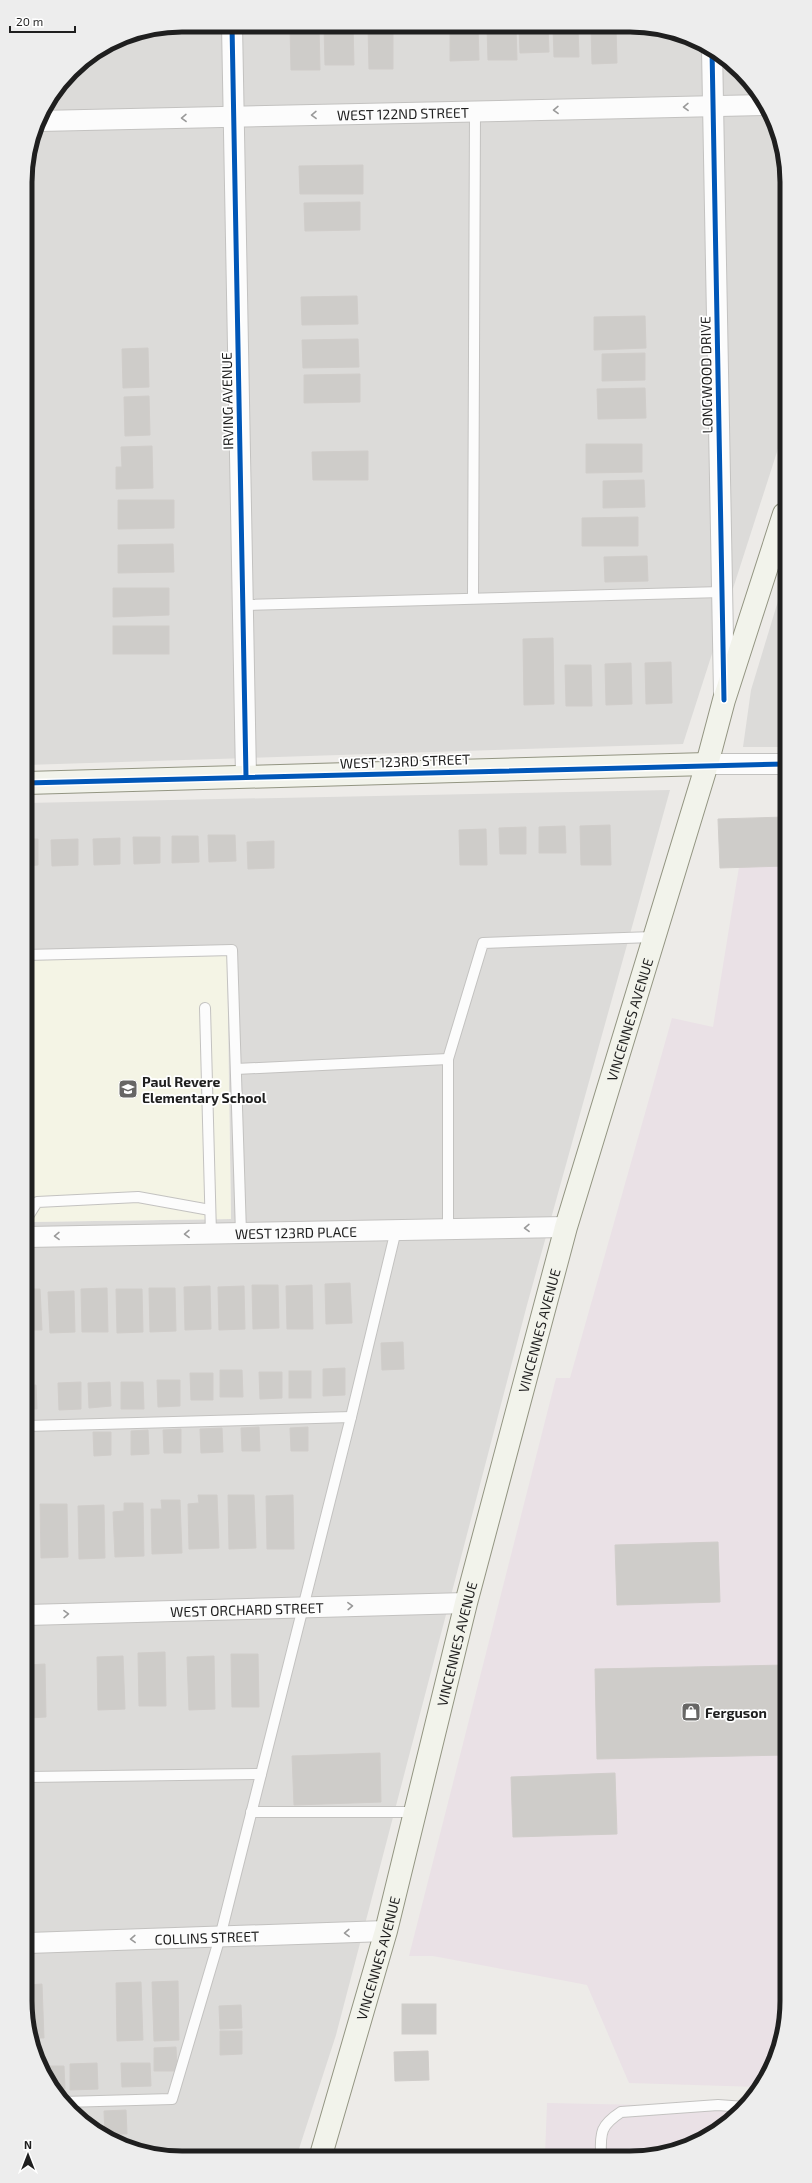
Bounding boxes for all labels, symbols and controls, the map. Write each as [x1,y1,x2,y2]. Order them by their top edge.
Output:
scale bar [10,8,75,34]
text: 20 m [16,14,43,28]
street label: WEST 122ND STREET [337,103,469,123]
one-way arrow [683,103,689,111]
one-way arrow [553,106,559,114]
one-way arrow [311,111,317,119]
one-way arrow [181,114,187,122]
street label: LONGWOOD DRIVE [696,316,716,434]
street label: IRVING AVENUE [218,352,236,450]
street label: WEST 123RD STREET [339,750,471,772]
street label: VINCENNES AVENUE [602,956,656,1083]
place label: Paul Revere Elementary School [142,1073,267,1106]
school or university icon: Paul Revere Elementary School [117,1078,139,1100]
street label: WEST 123RD PLACE [235,1222,357,1242]
one-way arrow [524,1224,530,1232]
one-way arrow [184,1230,190,1238]
one-way arrow [54,1232,60,1240]
street label: VINCENNES AVENUE [514,1266,563,1394]
street label: VINCENNES AVENUE [433,1579,480,1708]
street label: WEST ORCHARD STREET [170,1598,324,1620]
one-way arrow [347,1602,353,1611]
one-way arrow [63,1610,69,1618]
shop icon: Ferguson [680,1701,702,1723]
place label: Ferguson [705,1704,767,1721]
street label: VINCENNES AVENUE [352,1894,403,2022]
street label: COLLINS STREET [154,1927,259,1947]
one-way arrow [344,1928,350,1937]
one-way arrow [130,1935,136,1943]
north arrow [8,2135,48,2175]
text: N [24,2138,32,2151]

